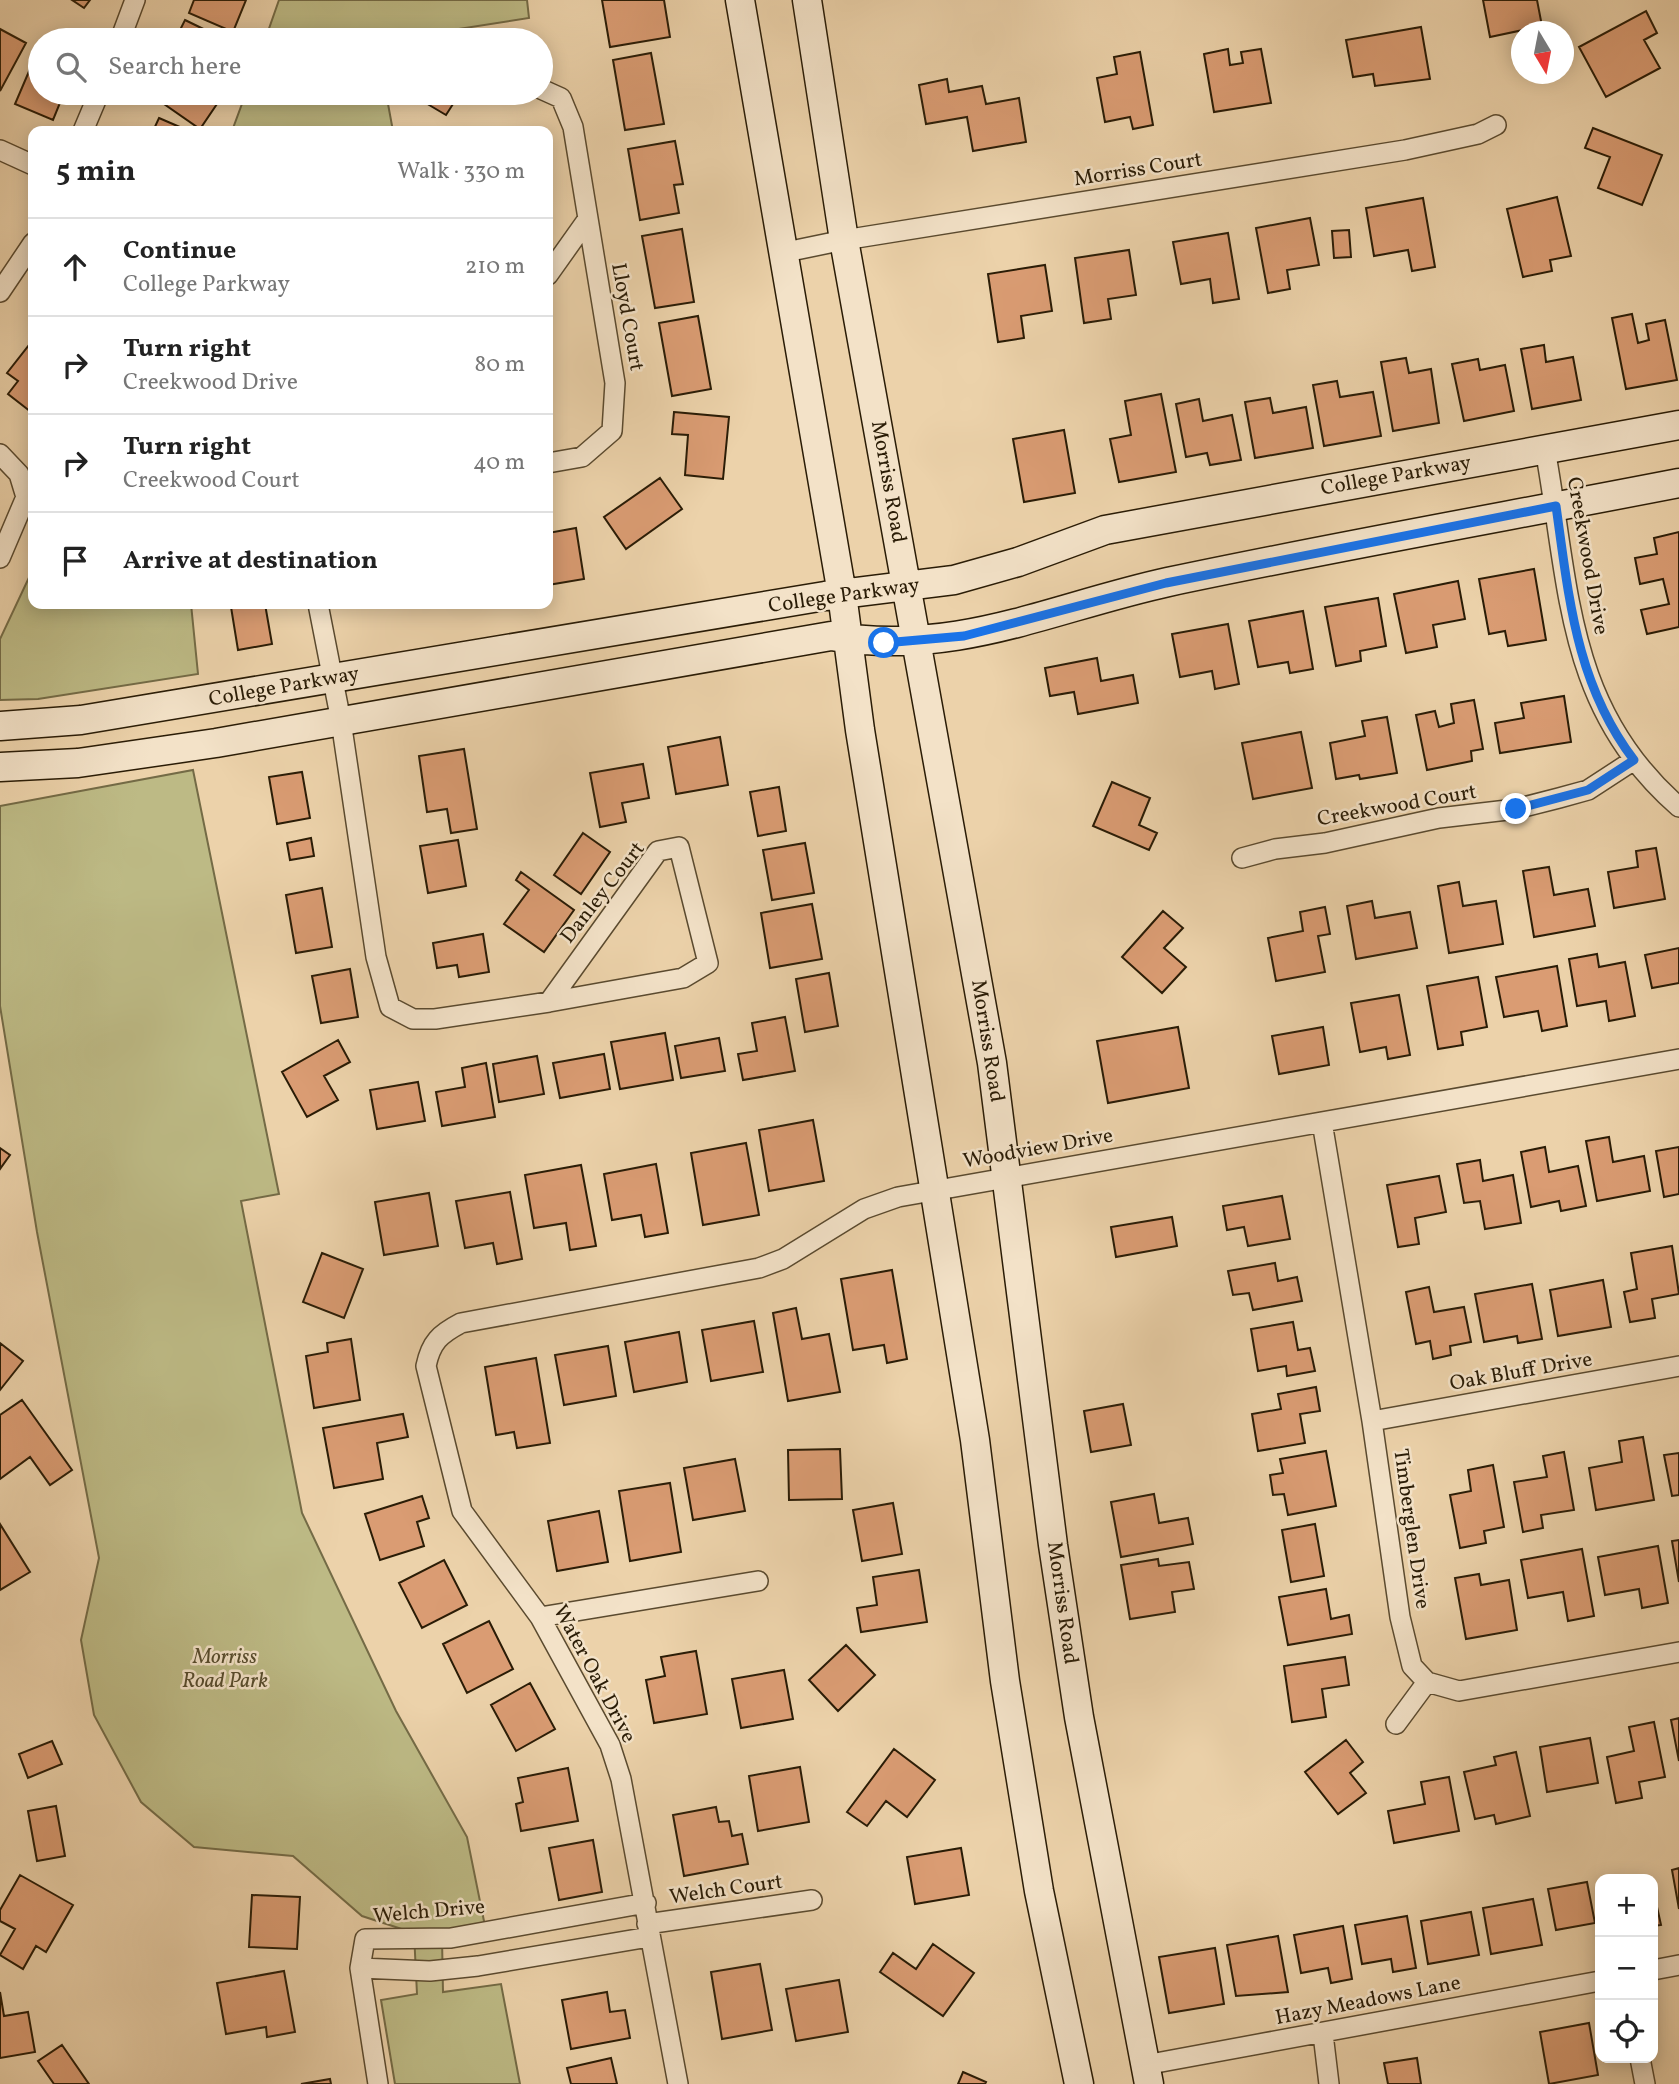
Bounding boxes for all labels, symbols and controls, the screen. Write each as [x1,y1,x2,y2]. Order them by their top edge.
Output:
north arrow [1511,21,1574,84]
search box [28,28,553,105]
icon: search [52,48,90,86]
text: Search here [108,49,241,85]
street label: Morriss Court [1072,146,1204,194]
text: 5 min [56,151,136,193]
text: Walk · 330 m [397,156,525,188]
text: Continue [123,233,236,269]
icon: ahead [56,248,94,286]
text: 210 m [465,251,525,283]
street label: Lloyd Court [603,261,651,373]
text: College Parkway [123,269,290,301]
text: Turn right [123,331,251,367]
icon: right [56,346,94,384]
text: 80 m [475,349,525,381]
text: Creekwood Drive [123,367,298,399]
street label: Morriss Road [863,419,913,545]
text: Turn right [123,429,251,465]
icon: right [56,444,94,482]
text: 40 m [473,447,525,479]
street label: College Parkway [1318,448,1474,504]
text: Creekwood Court [123,465,300,497]
street label: Creekwood Drive [1559,475,1615,637]
icon: arrive [56,542,94,580]
text: Arrive at destination [123,543,378,579]
street label: College Parkway [767,571,922,621]
route start [868,627,899,658]
street label: College Parkway [206,659,362,715]
street label: Creekwood Court [1315,778,1479,834]
route end [1500,793,1531,824]
street label: Danley Court [554,836,652,950]
street label: Morriss Road [963,978,1011,1104]
street label: Woodview Drive [961,1122,1115,1176]
street label: Oak Bluff Drive [1447,1345,1595,1399]
street label: Timberglen Drive [1385,1447,1437,1611]
street label: Morriss Road [1039,1540,1085,1666]
street label: Water Oak Drive [545,1600,643,1748]
park label: Morriss Road Park [182,1643,268,1696]
street label: Welch Court [667,1868,785,1912]
map controls [1595,1874,1658,2063]
button: + [1595,1874,1658,1937]
street label: Welch Drive [372,1893,486,1931]
button: − [1595,1937,1658,2000]
street label: Hazy Meadows Lane [1273,1969,1463,2033]
button: locate [1595,2000,1658,2063]

